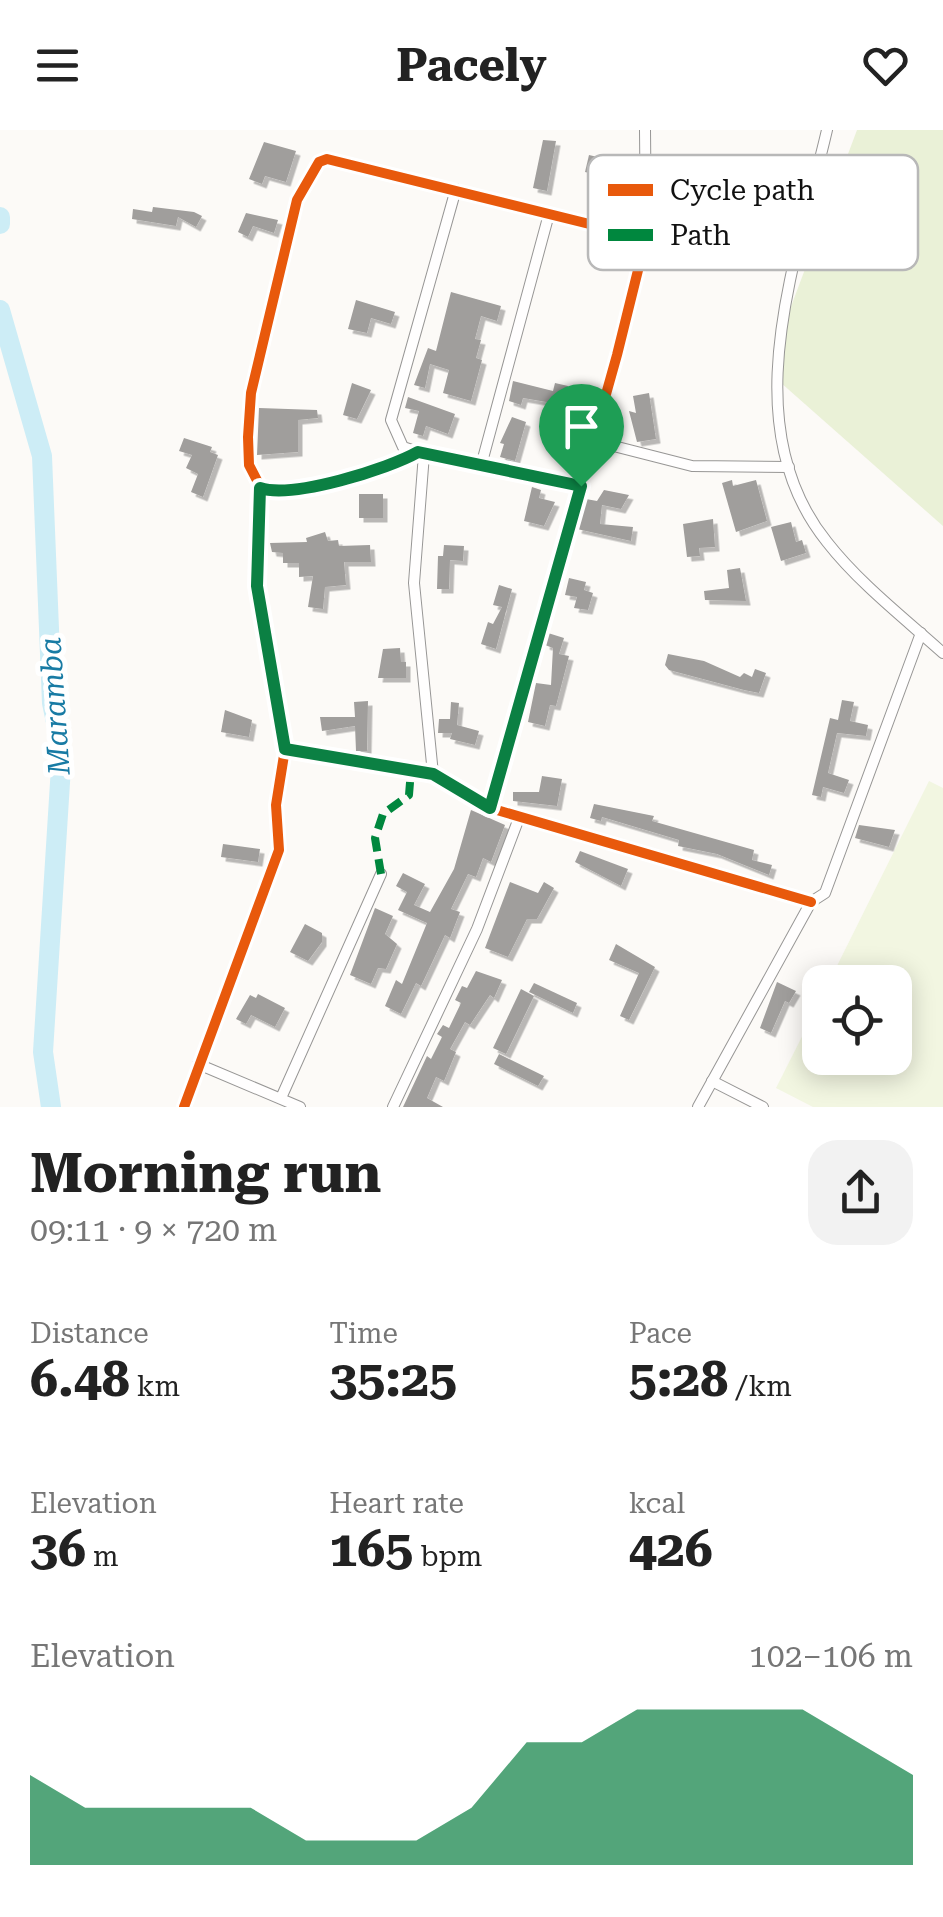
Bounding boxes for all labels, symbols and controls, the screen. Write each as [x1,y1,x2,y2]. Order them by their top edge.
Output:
icon: menu [30,38,85,93]
icon: heart [858,38,913,93]
text: Pacely [396,39,547,92]
legend [588,155,918,270]
text: Cycle path [670,174,815,207]
text: Path [670,219,731,252]
pin [539,384,624,487]
icon: arrive [554,399,609,454]
water label: Maramba [32,636,77,777]
map controls [802,965,912,1075]
button: locate [802,965,912,1075]
button: share [808,1140,913,1245]
text: Morning run [30,1141,381,1205]
text: 09:11 · 9 × 720 m [30,1211,277,1249]
text: Distance [30,1317,149,1350]
text: Time [329,1317,398,1350]
text: Pace [629,1317,692,1350]
text: 6.48 [30,1350,130,1408]
text: 35:25 [329,1350,457,1408]
text: 5:28 [629,1350,728,1408]
text: km [130,1370,180,1403]
text: /km [728,1370,792,1403]
text: Elevation [30,1487,157,1520]
text: Heart rate [329,1487,464,1520]
text: kcal [629,1487,685,1520]
text: 36 [30,1520,86,1578]
text: 165 [329,1520,413,1578]
text: 426 [629,1520,713,1578]
text: m [86,1540,119,1573]
text: bpm [413,1540,482,1573]
text: Elevation [30,1637,175,1675]
text: 102–106 m [749,1637,913,1675]

